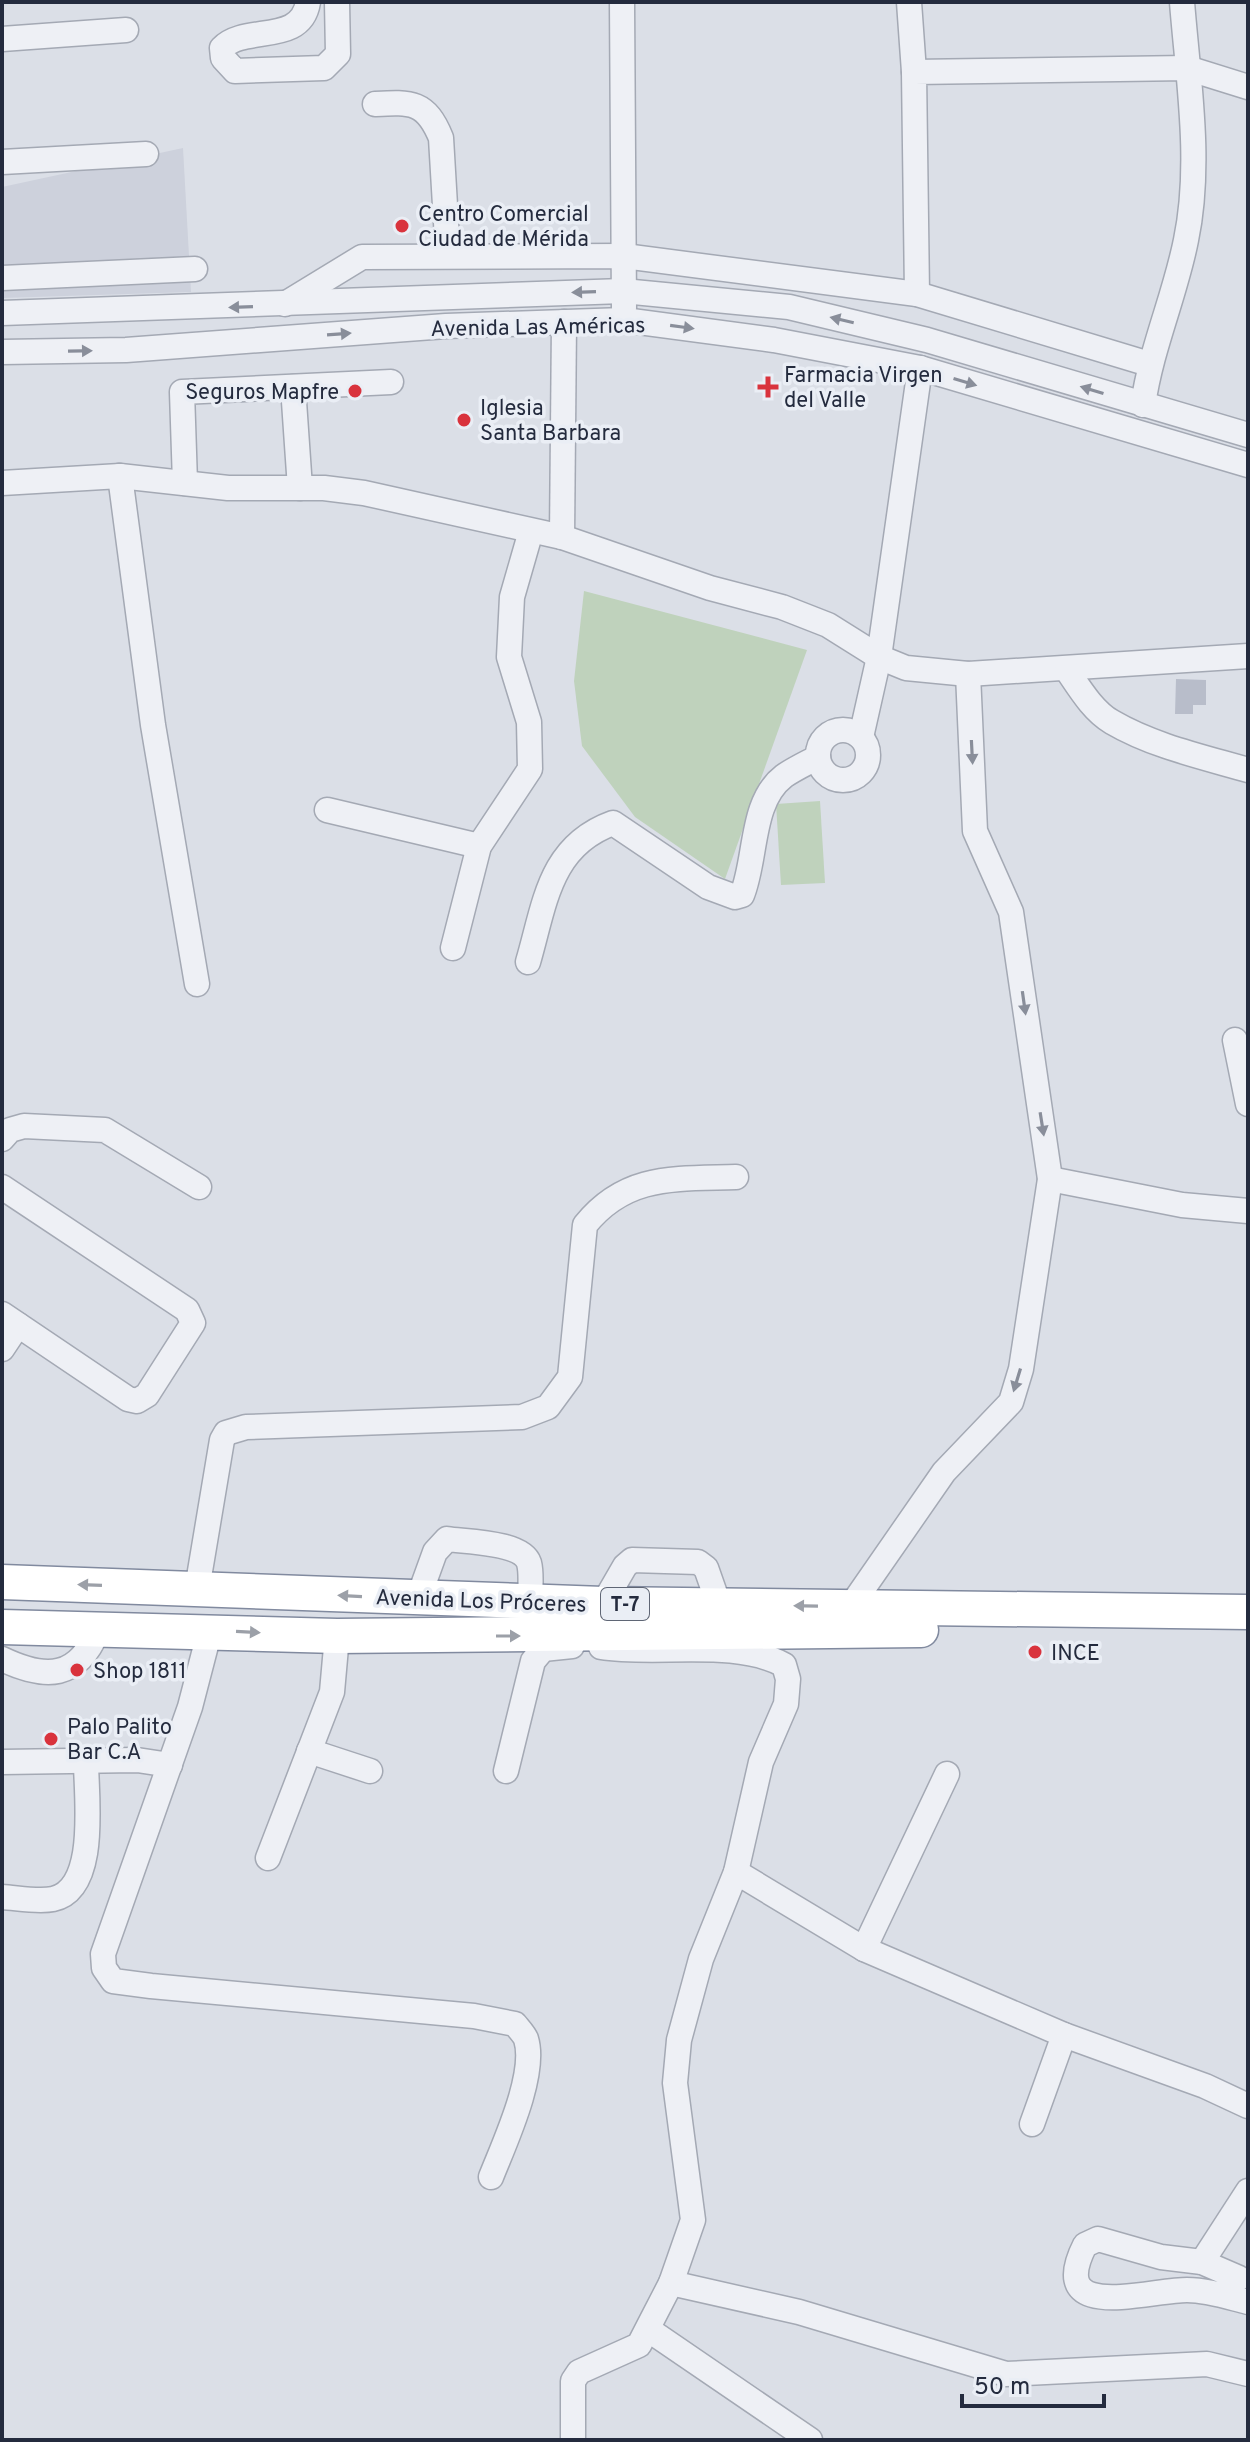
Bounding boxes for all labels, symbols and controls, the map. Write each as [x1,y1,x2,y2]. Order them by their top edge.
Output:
place label: Centro Comercial Ciudad de Mérida [418,202,589,254]
marker: Centro Comercial Ciudad de Mérida [393,217,411,235]
one-way arrow [571,286,596,298]
one-way arrow [228,300,253,313]
street label: Avenida Las Américas [430,313,646,344]
one-way arrow [830,313,855,325]
one-way arrow [670,321,695,334]
one-way arrow [327,327,352,340]
one-way arrow [68,344,93,357]
place label: Farmacia Virgen del Valle [784,363,943,415]
one-way arrow [953,376,977,389]
marker: Farmacia Virgen del Valle [759,378,777,396]
place label: Seguros Mapfre [185,380,339,407]
marker: Seguros Mapfre [346,382,364,400]
one-way arrow [1080,383,1104,396]
place label: Iglesia Santa Barbara [480,396,621,448]
marker: Iglesia Santa Barbara [455,411,473,429]
one-way arrow [965,740,978,765]
one-way arrow [1018,991,1031,1016]
one-way arrow [1036,1112,1049,1137]
one-way arrow [1010,1369,1023,1393]
one-way arrow [77,1579,102,1592]
street label: Avenida Los Próceres [375,1585,587,1620]
road number: T-7 [601,1588,649,1620]
one-way arrow [337,1589,362,1602]
one-way arrow [793,1600,818,1612]
one-way arrow [236,1625,261,1638]
one-way arrow [496,1630,521,1642]
place label: INCE [1051,1641,1100,1668]
marker: INCE [1026,1643,1044,1661]
place label: Shop 1811 [93,1659,187,1686]
marker: Shop 1811 [68,1661,86,1679]
place label: Palo Palito Bar C.A [67,1715,172,1767]
marker: Palo Palito Bar C.A [42,1730,60,1748]
scale bar [962,2358,1104,2408]
text: 50 m [974,2373,1030,2403]

